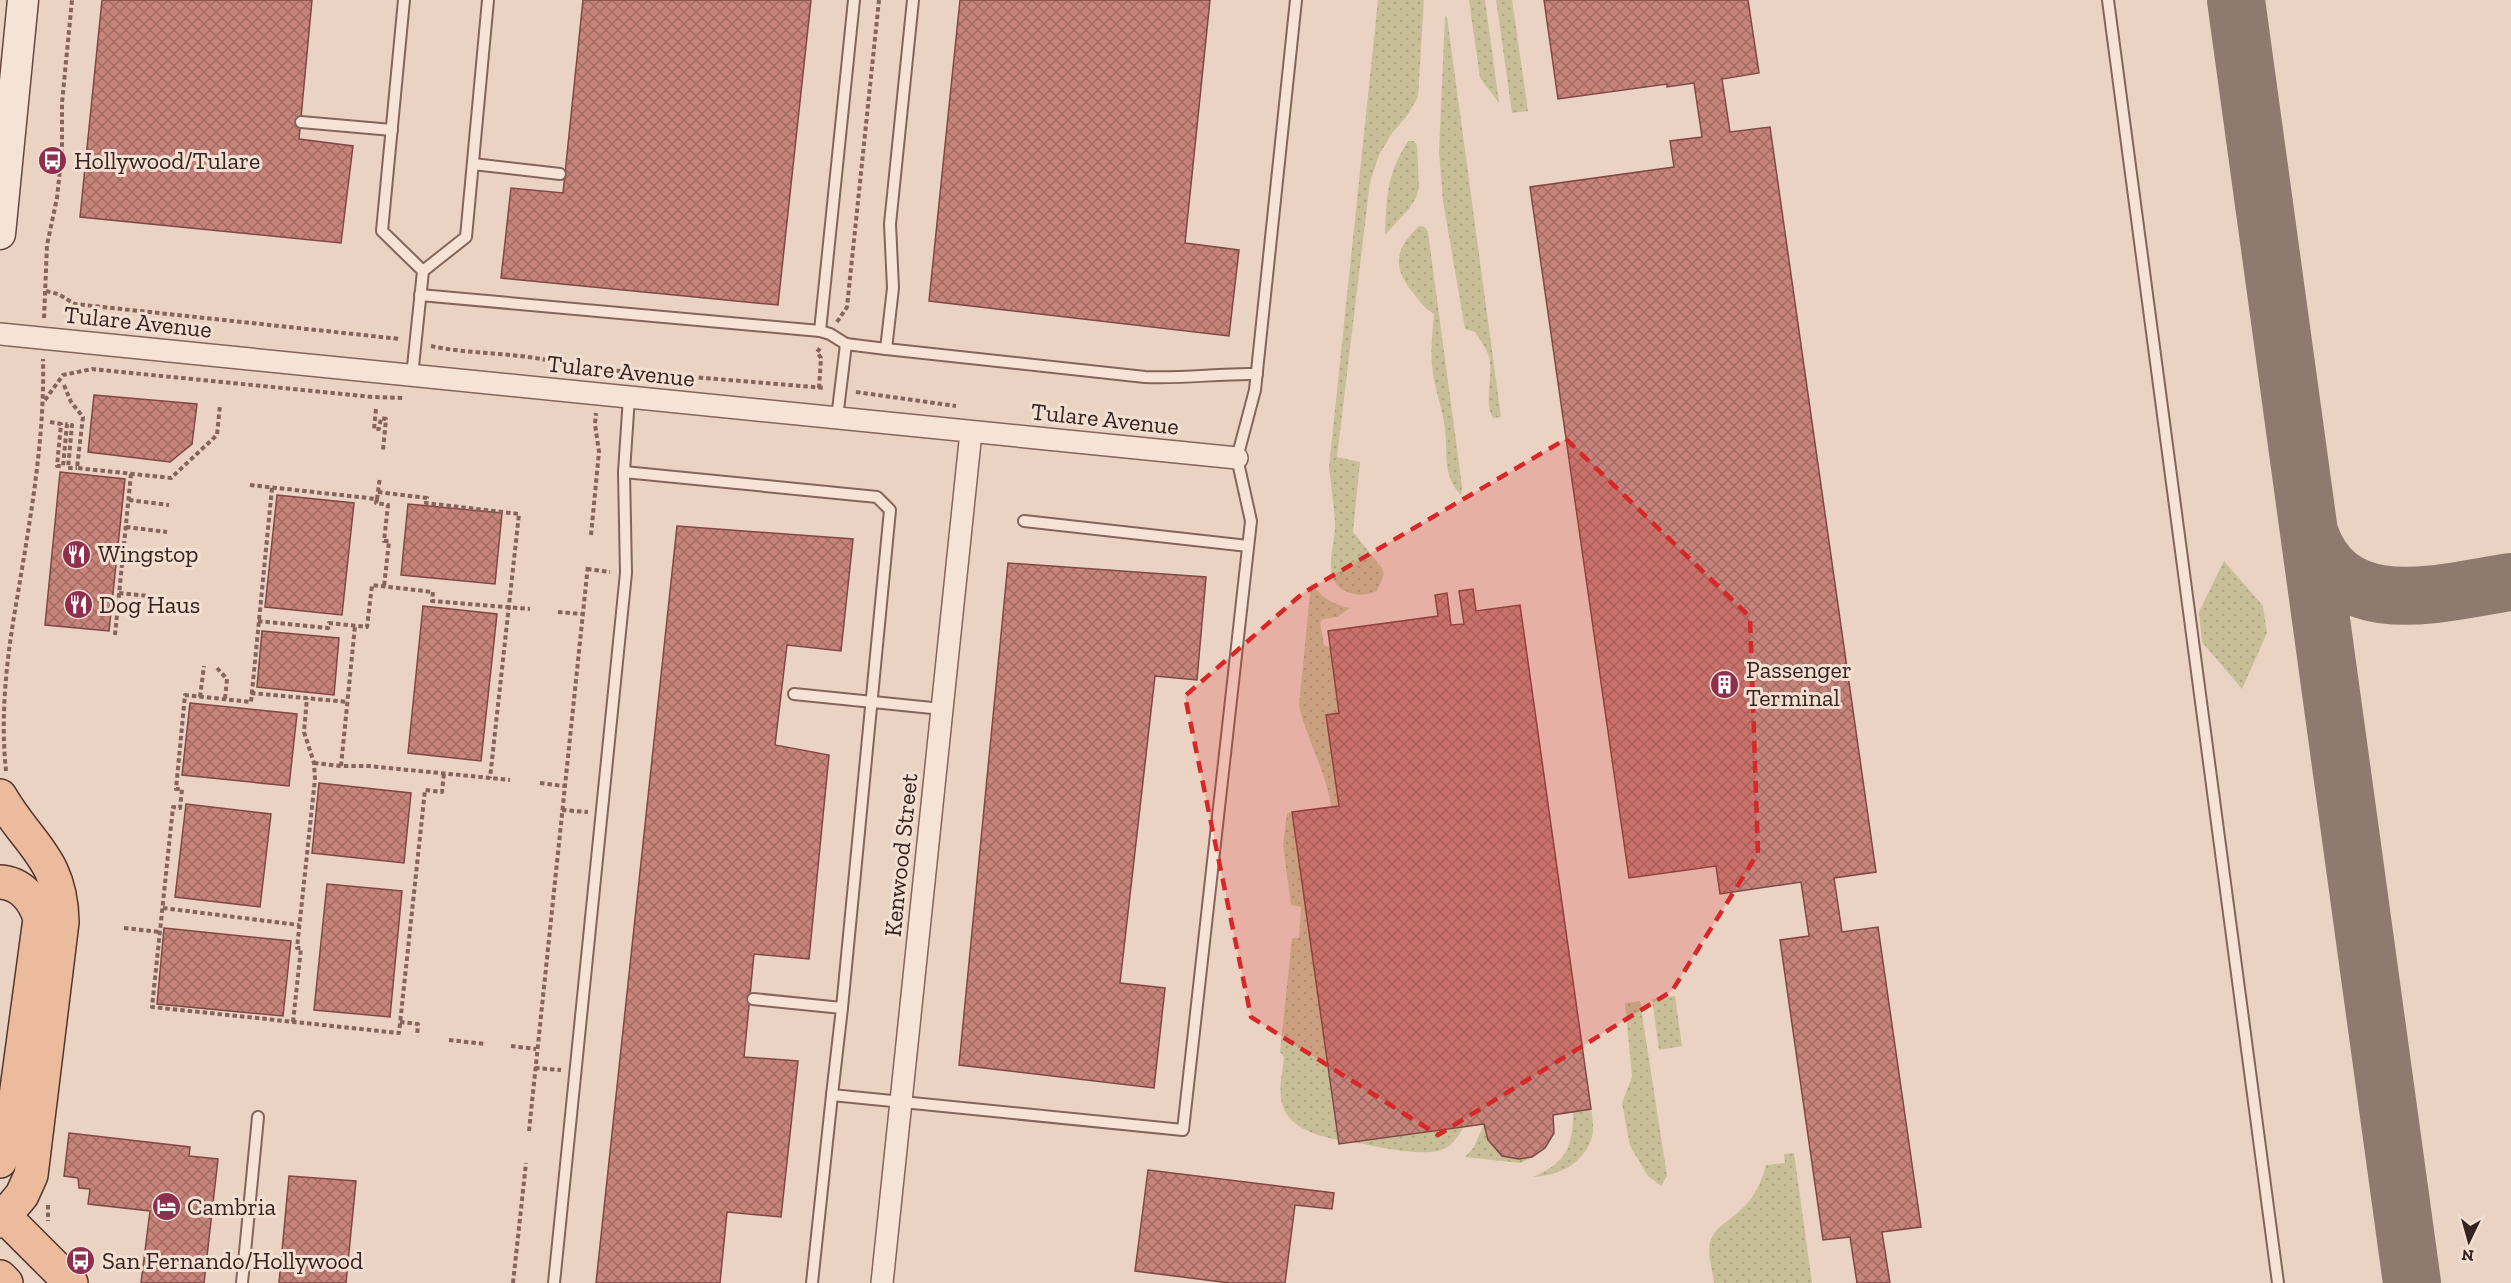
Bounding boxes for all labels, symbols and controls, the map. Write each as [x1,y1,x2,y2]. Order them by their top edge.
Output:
bus stop icon: Hollywood/Tulare [37,145,69,177]
place label: Hollywood/Tulare [74,146,260,175]
street label: Tulare Avenue [63,299,213,344]
street label: Tulare Avenue [546,348,696,393]
street label: Tulare Avenue [1030,396,1180,441]
restaurant icon: Wingstop [61,538,93,570]
place label: Wingstop [98,539,199,568]
restaurant icon: Dog Haus [62,589,94,621]
place label: Dog Haus [99,590,200,619]
place label: Passenger Terminal [1746,655,1852,712]
building icon: Passenger Terminal [1709,668,1741,700]
street label: Kenwood Street [878,772,924,938]
hotel icon: Cambria [150,1191,182,1223]
place label: Cambria [187,1192,276,1221]
north arrow [2439,1211,2499,1271]
bus stop icon: San Fernando/Hollywood [65,1245,97,1277]
text: N [2461,1245,2475,1265]
place label: San Fernando/Hollywood [102,1246,363,1275]

